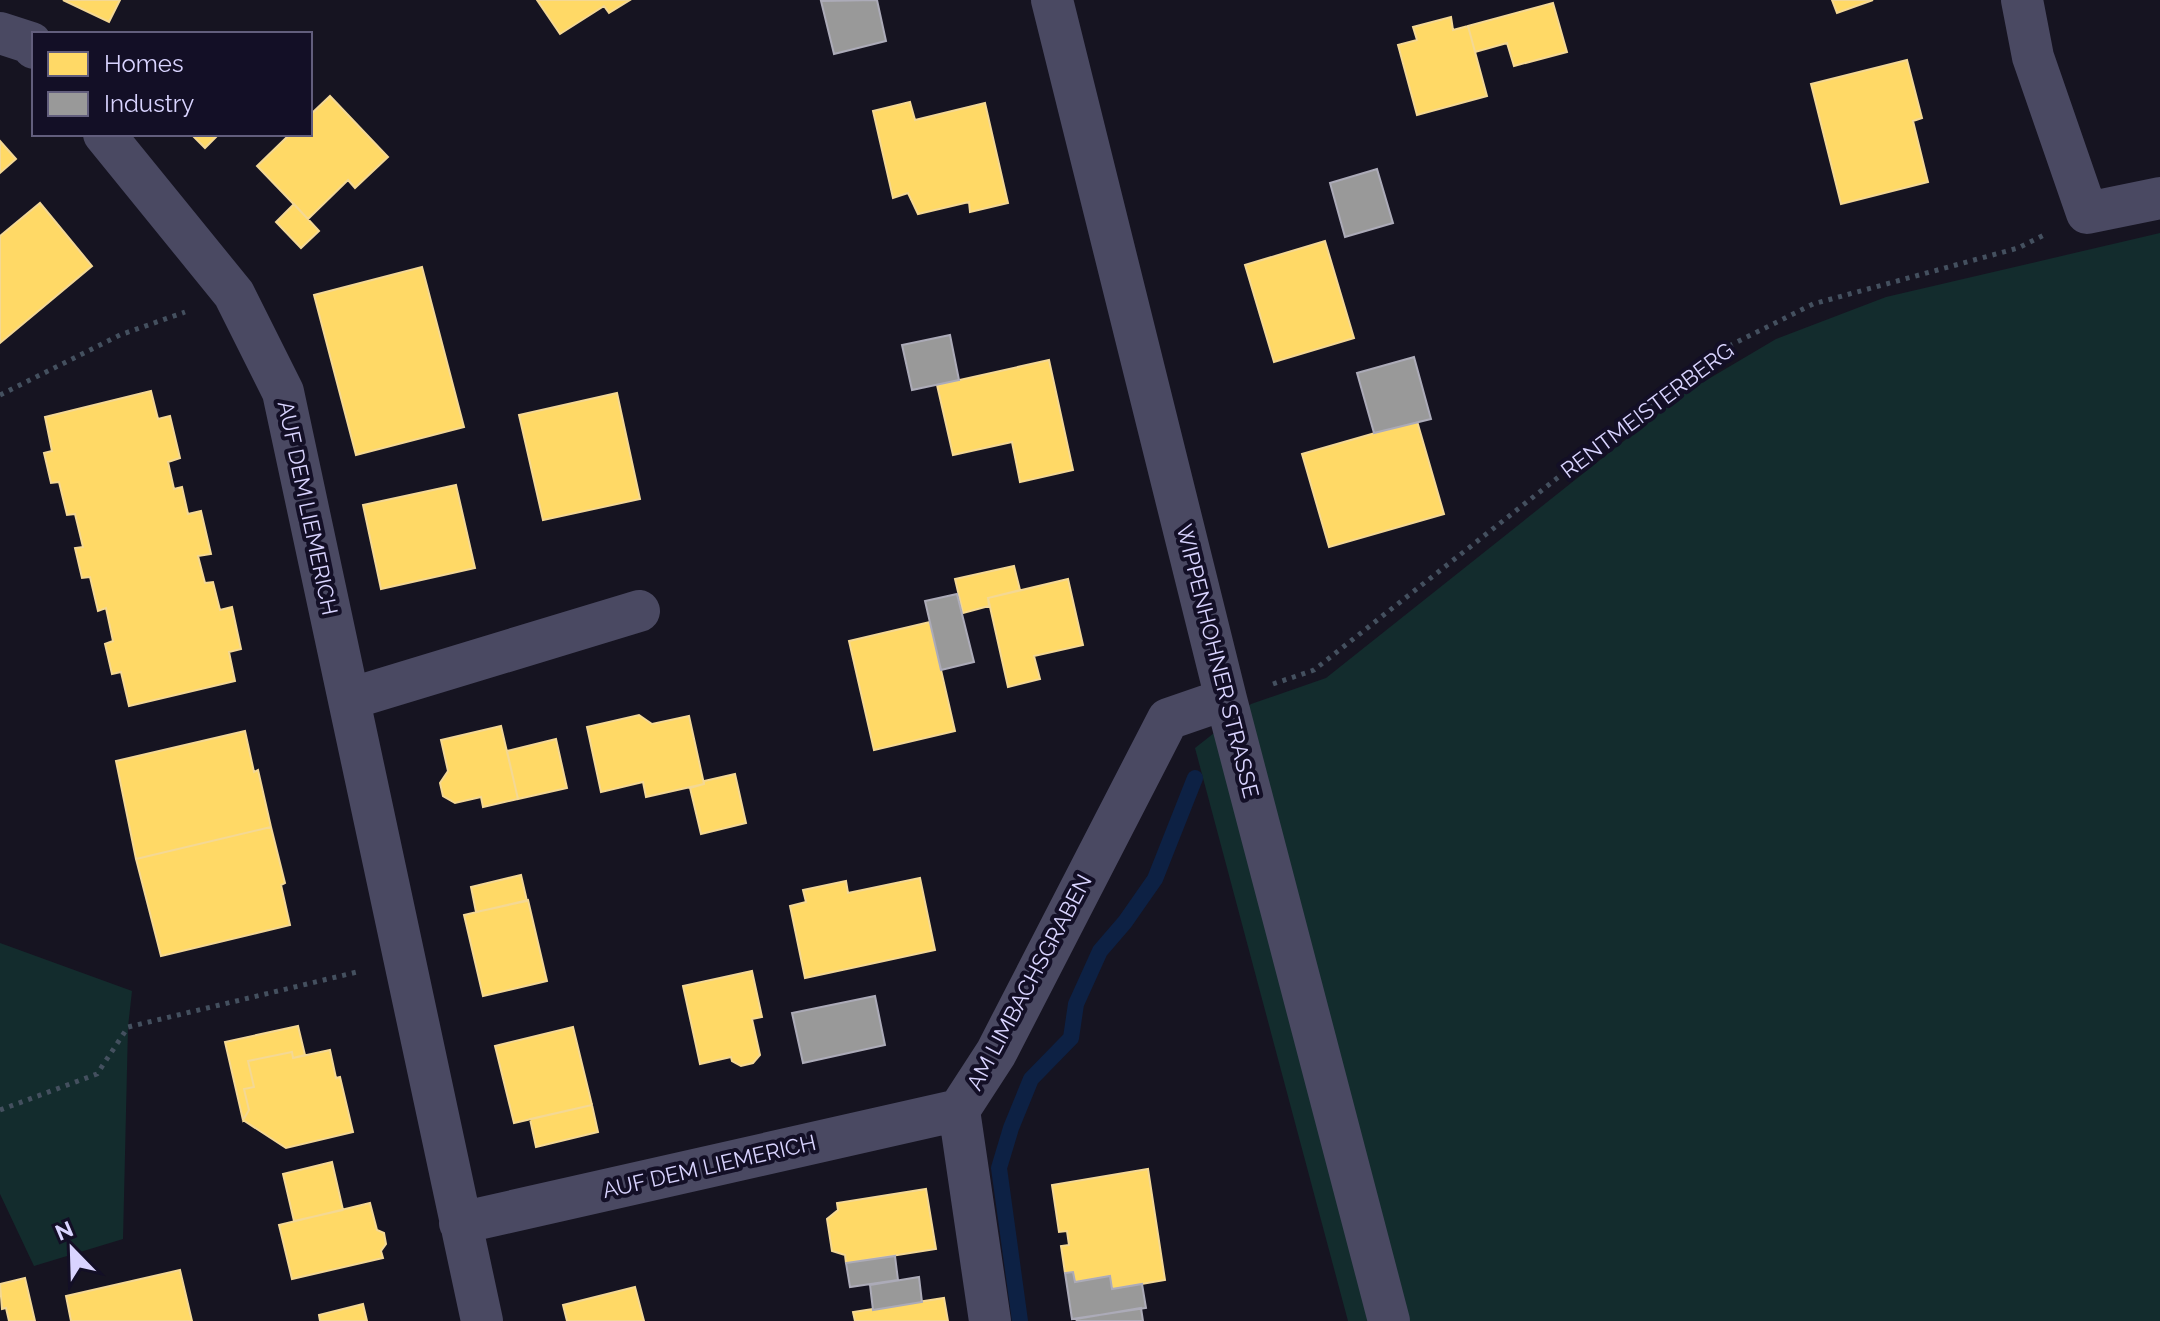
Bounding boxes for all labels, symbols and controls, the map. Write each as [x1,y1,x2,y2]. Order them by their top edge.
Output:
legend [32,32,312,136]
text: Homes [104,49,184,78]
text: Industry [104,89,194,118]
street label: RENTMEISTERBERG [1556,337,1738,483]
street label: AUF DEM LIEMERICH [273,398,343,618]
street label: WIPPENHOHNER STRASSE [1171,521,1265,801]
street label: AM LIMBACHSGRABEN [961,870,1097,1094]
street label: AUF DEM LIEMERICH [600,1129,818,1203]
north arrow [32,1209,112,1289]
text: N [51,1215,77,1246]

